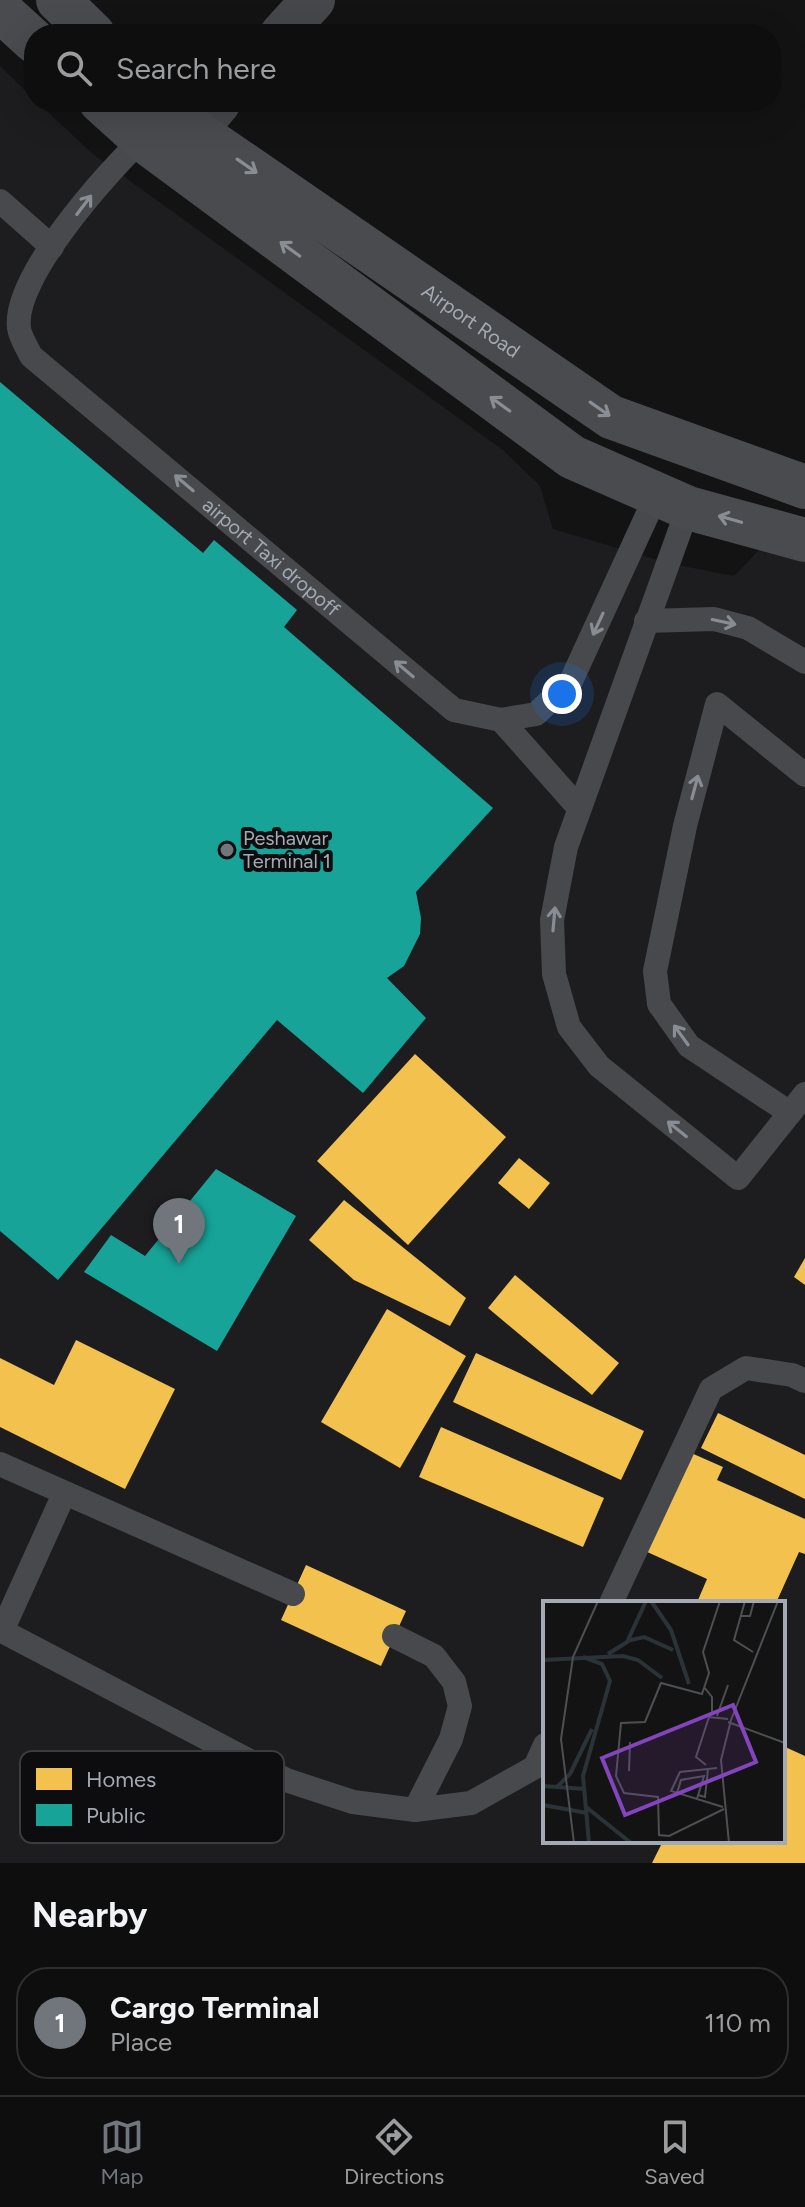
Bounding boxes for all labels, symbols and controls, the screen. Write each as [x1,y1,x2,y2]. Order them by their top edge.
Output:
search box [24,24,781,112]
icon: search [52,46,96,90]
text: Search here [116,50,276,87]
one-way arrow [236,158,258,174]
one-way arrow [76,194,93,216]
one-way arrow [280,241,302,258]
street label: Airport Road [417,278,525,363]
one-way arrow [489,395,511,412]
one-way arrow [588,401,610,417]
one-way arrow [174,474,194,492]
street label: airport Taxi dropoff [198,493,345,622]
one-way arrow [717,511,743,526]
one-way arrow [589,611,604,635]
one-way arrow [711,615,736,630]
one-way arrow [394,660,415,678]
your location [542,674,582,714]
one-way arrow [689,775,704,801]
place label: Peshawar Terminal 1 [243,826,331,873]
marker: Peshawar Terminal 1 [218,841,236,859]
one-way arrow [547,906,562,933]
one-way arrow [673,1025,690,1047]
one-way arrow [667,1120,688,1138]
pin: 1 [153,1198,205,1264]
inset map [543,1601,785,1843]
legend [20,1751,284,1843]
text: Homes [86,1766,156,1793]
text: Public [86,1802,146,1829]
text: Nearby [32,1895,147,1936]
text: Cargo Terminal [110,1989,320,2026]
text: 1 [55,2007,65,2039]
text: 110 m [704,2007,771,2039]
text: Place [110,2026,172,2058]
tab: Map [100,2115,144,2190]
tab: Directions [344,2115,444,2190]
tab: Saved [644,2115,705,2190]

